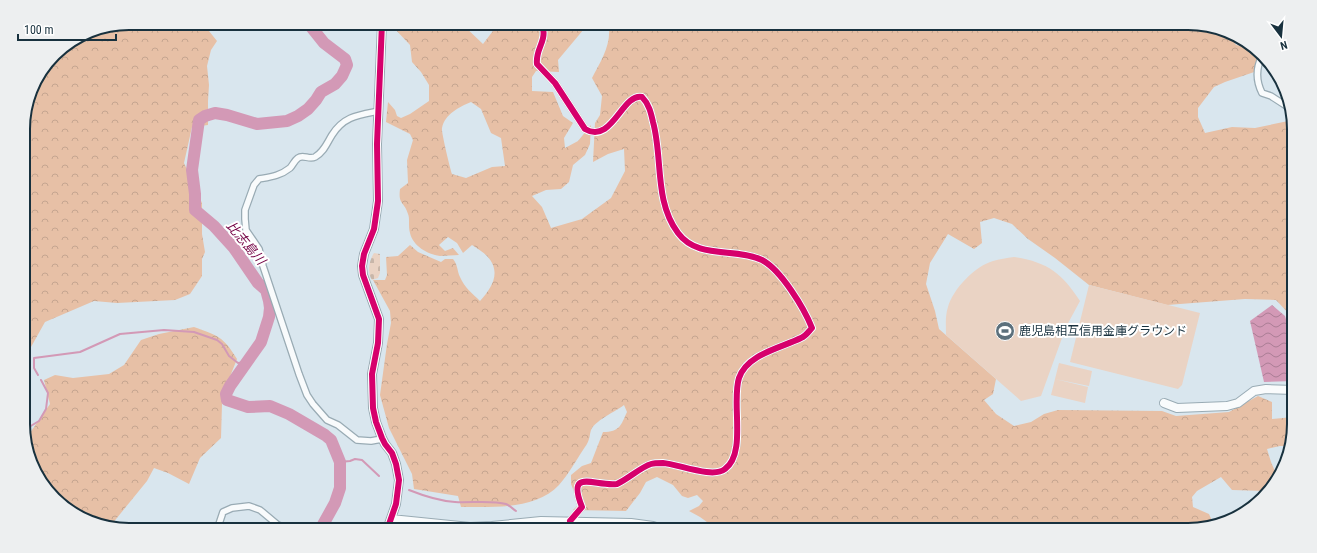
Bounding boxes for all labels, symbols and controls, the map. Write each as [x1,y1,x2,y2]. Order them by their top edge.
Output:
scale bar [18,16,116,42]
north arrow [1261,16,1301,56]
text: 100 m [24,23,54,37]
text: N [1278,38,1289,52]
water label: 比志島川 [224,218,270,269]
sports icon: 鹿児島相互信用金庫グラウンド [994,320,1016,342]
place label: 鹿児島相互信用金庫グラウンド [1019,324,1187,338]

